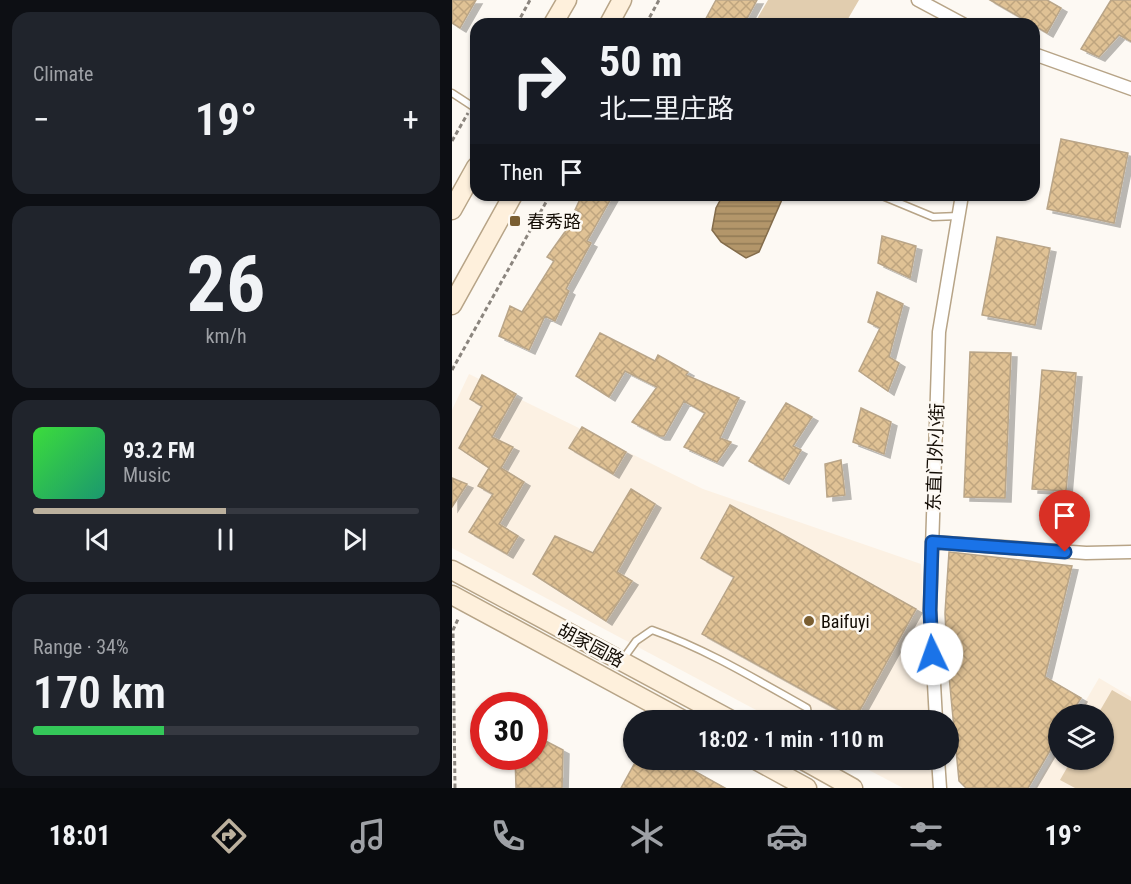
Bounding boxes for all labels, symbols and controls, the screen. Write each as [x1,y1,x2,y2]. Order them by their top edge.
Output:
text: 50 m [599,37,682,86]
icon: right [500,42,578,120]
text: Climate [33,62,93,86]
text: 19° [195,93,257,146]
text: 北二里庄路 [599,93,734,125]
text: − [33,100,50,139]
text: + [403,100,419,139]
icon: arrive [555,156,588,189]
text: Then [500,160,543,185]
place label: 春秀路 [527,211,581,232]
marker: 春秀路 [508,214,522,228]
text: 26 [187,239,265,330]
text: km/h [205,324,247,348]
street label: 东直门外小街 [923,403,947,511]
text: 93.2 FM [123,438,195,463]
text: Music [123,463,171,487]
pin [1039,490,1090,552]
icon: arrive [1048,499,1081,532]
icon: previous [81,523,114,556]
icon: pause [209,523,242,556]
icon: next [338,523,371,556]
place label: Baifuyi [821,611,870,632]
marker: Baifuyi [802,614,816,628]
street label: 胡家园路 [554,619,628,671]
position arrow [900,622,964,686]
text: Range · 34% [33,635,129,659]
text: 170 km [33,666,166,719]
speed limit sign: 30 [470,692,548,770]
map controls [1048,704,1114,770]
button: layers [1048,704,1114,770]
text: 18:02 · 1 min · 110 m [698,727,884,752]
icon: directions [208,815,250,857]
icon: music [347,815,389,857]
icon: phone [487,815,529,857]
icon: climate [626,815,668,857]
icon: car [766,815,808,857]
icon: filters [905,815,947,857]
text: 18:01 [49,820,111,852]
text: 19° [1044,820,1082,852]

